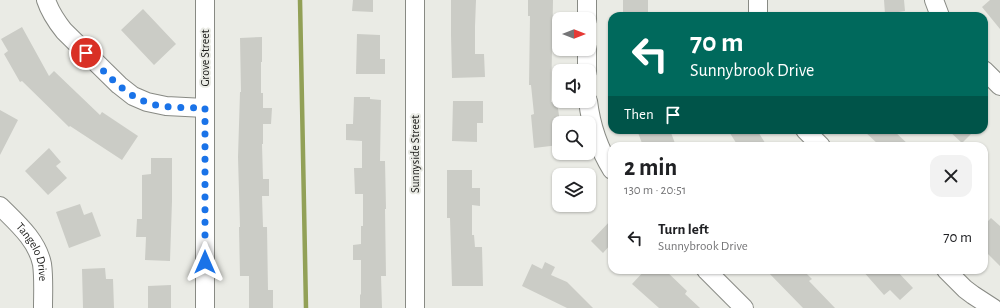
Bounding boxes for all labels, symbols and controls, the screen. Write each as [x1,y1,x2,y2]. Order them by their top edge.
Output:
north arrow [552,12,596,56]
map controls [552,12,596,212]
icon: left [624,28,676,80]
street label: Grove Street [199,29,211,87]
text: 70 m [690,29,744,57]
pin [69,36,103,70]
icon: arrive [75,42,97,64]
text: Sunnybrook Drive [690,62,814,80]
button: sound [552,64,596,108]
icon: arrive [662,104,684,126]
text: Then [624,107,654,122]
street label: Sunnyside Street [409,115,422,193]
button: search [552,116,596,160]
button: close [930,155,972,197]
text: 2 min [624,156,677,180]
button: layers [552,168,596,212]
text: 130 m · 20:51 [624,184,686,197]
street label: Tangelo Drive [14,220,49,281]
text: Turn left [658,222,709,237]
icon: left [624,227,646,249]
text: 70 m [943,230,972,245]
text: Sunnybrook Drive [658,240,748,253]
position arrow [184,241,226,283]

